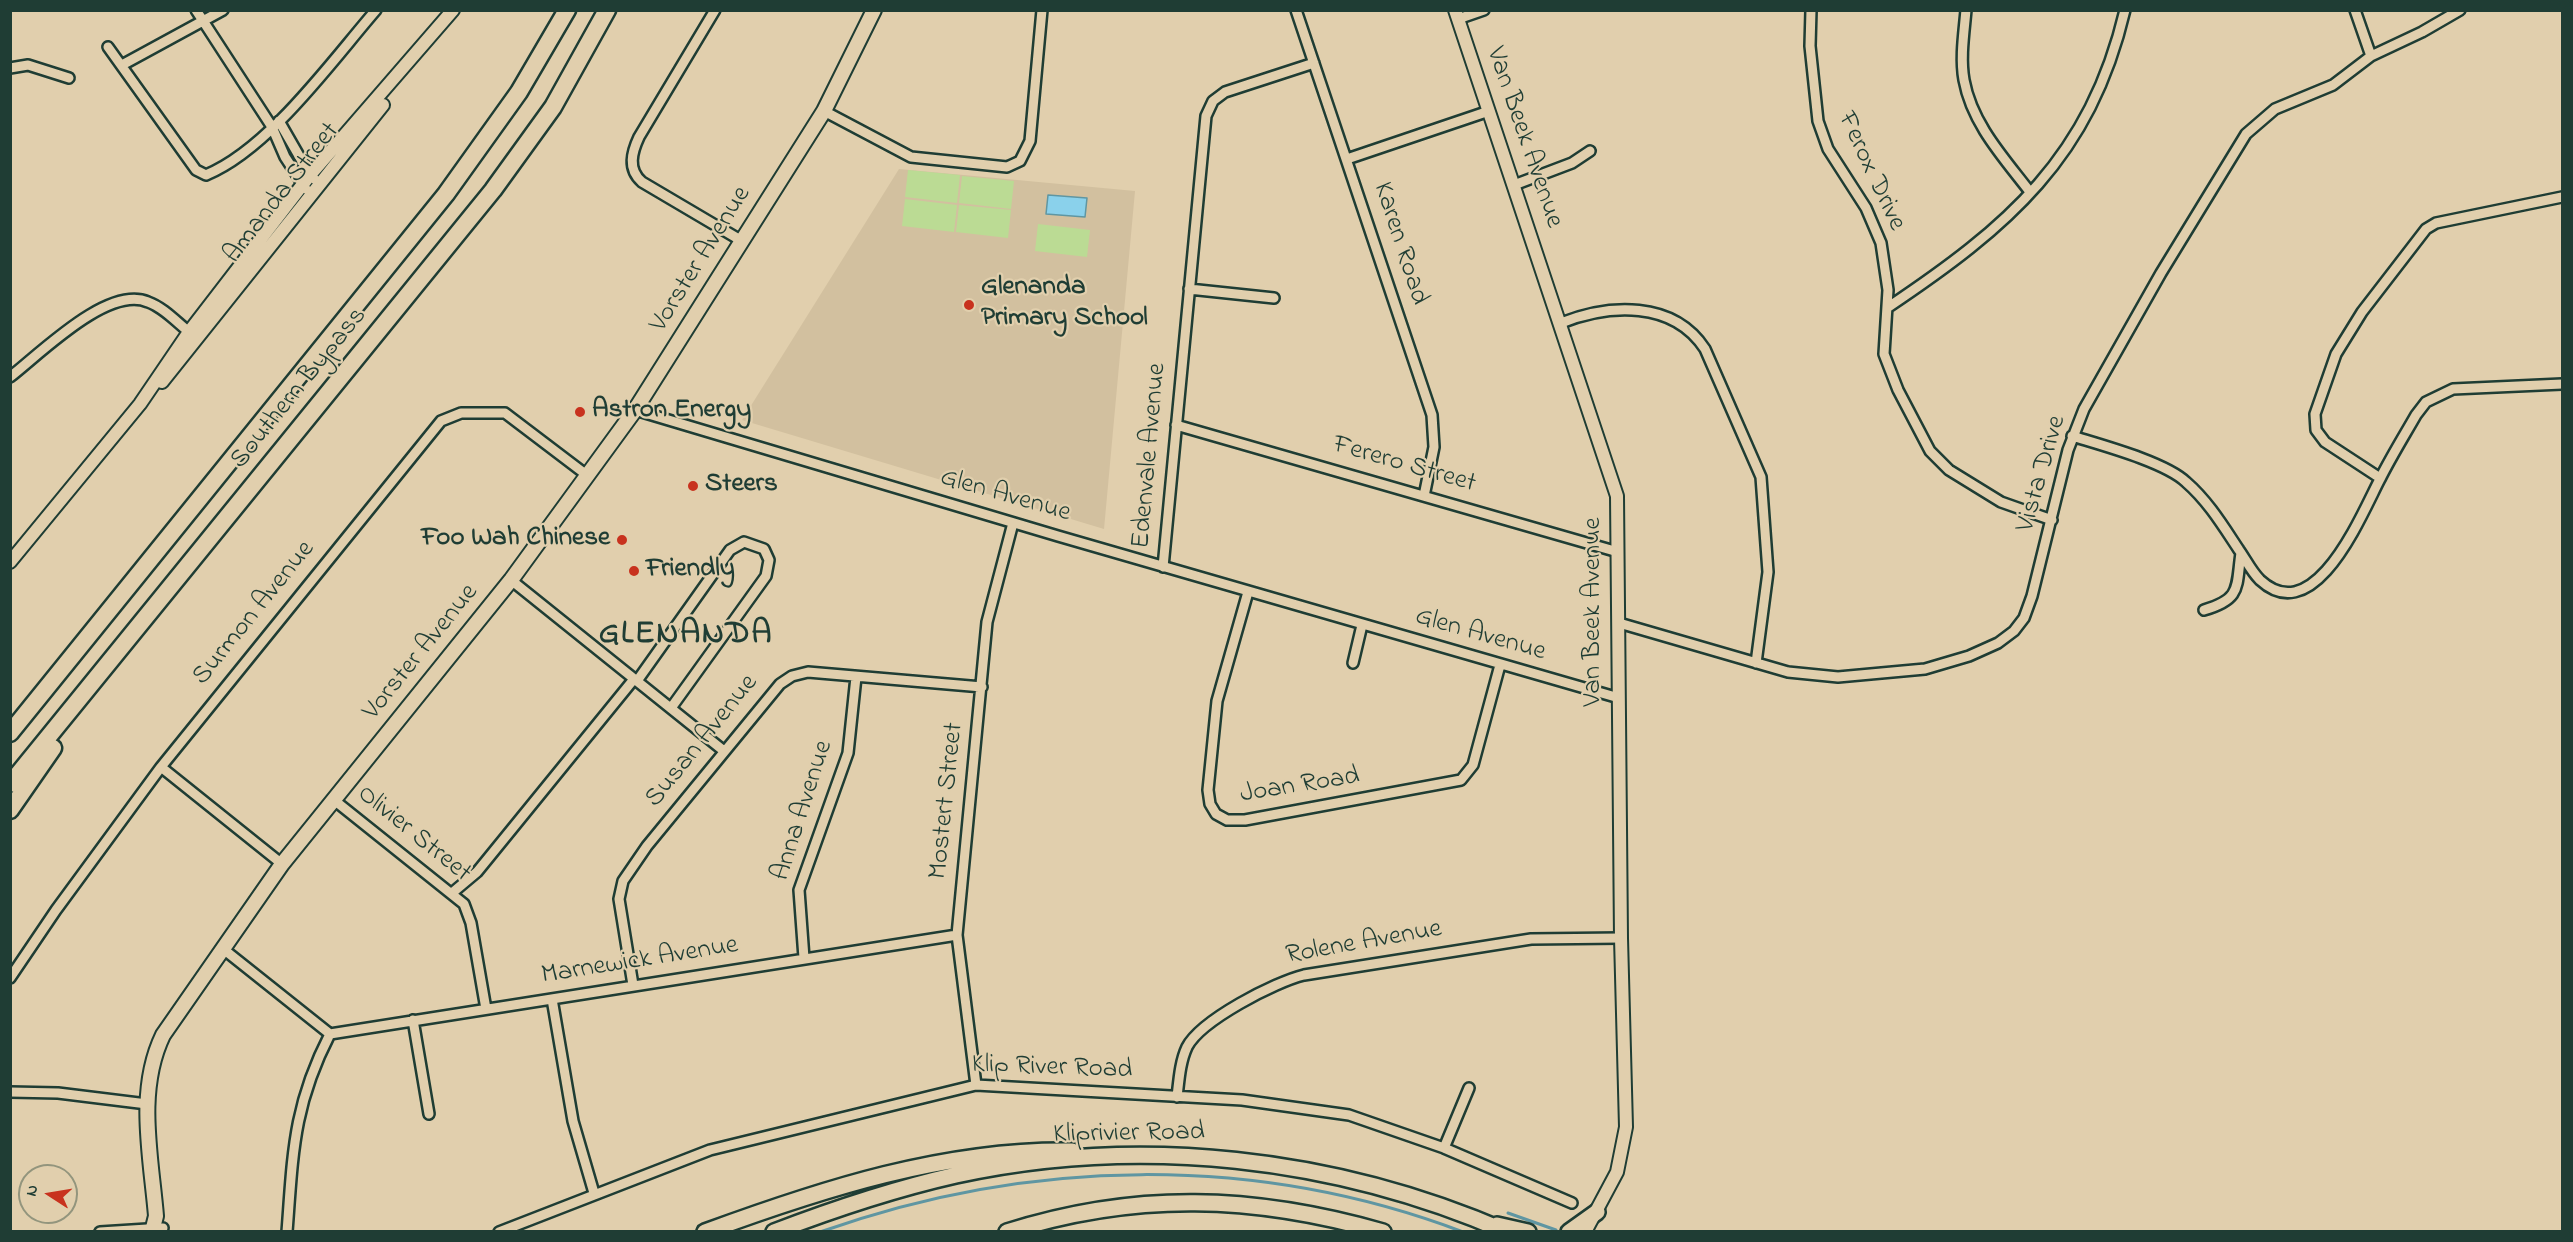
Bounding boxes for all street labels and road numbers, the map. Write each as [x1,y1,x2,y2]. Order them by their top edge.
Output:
street label: Van Beek Avenue [1477,43,1569,233]
street label: Ferox Drive [1828,108,1912,236]
street label: Amanda Street [218,117,348,271]
street label: Karen Road [1364,179,1434,309]
street label: Vorster Avenue [644,181,760,339]
street label: Southern Bypass [225,301,375,477]
street label: Edenvale Avenue [1127,362,1175,550]
street label: Vista Drive [2011,412,2075,536]
street label: Ferero Street [1329,430,1479,502]
street label: Glen Avenue [936,463,1074,531]
street label: Van Beek Avenue [1579,518,1611,706]
street label: Surmon Avenue [187,535,323,693]
street label: Vorster Avenue [357,578,487,728]
street label: Glen Avenue [1411,602,1549,670]
street label: Susan Avenue [639,669,767,815]
street label: Mostert Street [924,721,972,881]
street label: Anna Avenue [766,737,842,885]
street label: Joan Road [1238,762,1362,812]
street label: Olivier Street [349,779,477,891]
street label: Rolene Avenue [1284,914,1444,974]
street label: Marnewick Avenue [539,930,741,994]
street label: Klip River Road [971,1050,1133,1088]
street label: Kliprivier Road [1053,1117,1205,1153]

